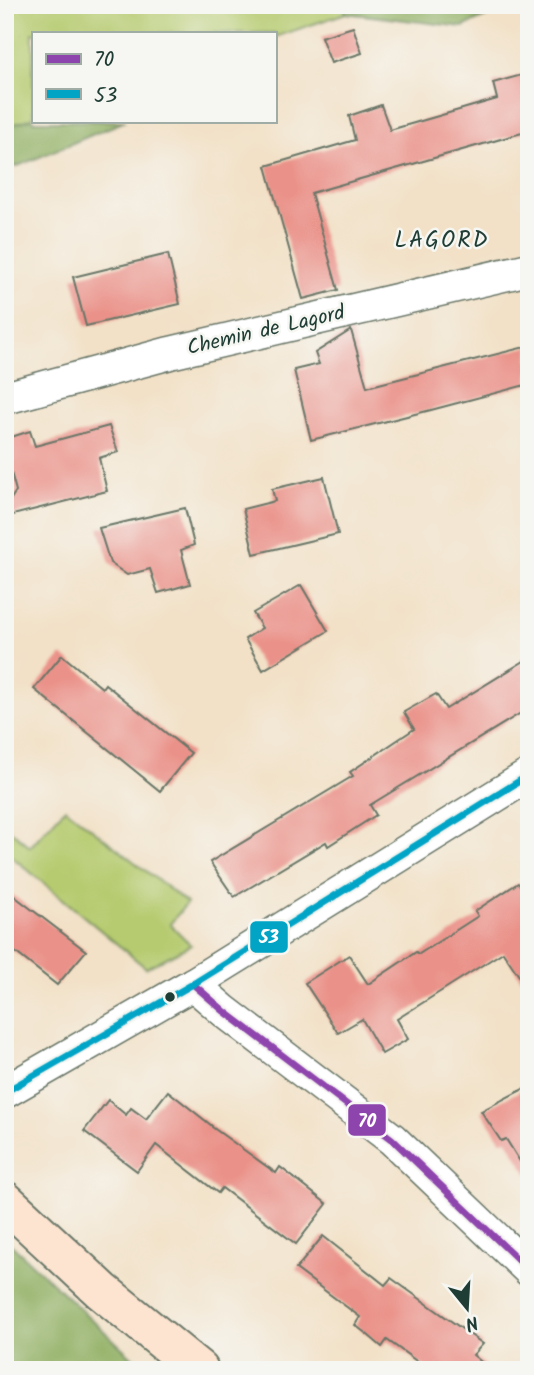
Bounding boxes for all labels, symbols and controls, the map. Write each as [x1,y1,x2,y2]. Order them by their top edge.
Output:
legend [32,32,276,122]
text: 70 [94,44,114,77]
text: 53 [94,80,117,113]
district label: LAGORD [395,223,489,259]
street label: Chemin de Lagord [184,297,349,365]
line badge: 53 [249,920,289,954]
text: 53 [258,923,279,953]
unlabelled marker [163,990,177,1004]
line badge: 70 [347,1103,387,1137]
text: 70 [358,1107,377,1137]
north arrow [433,1274,503,1344]
text: N [461,1306,482,1338]

